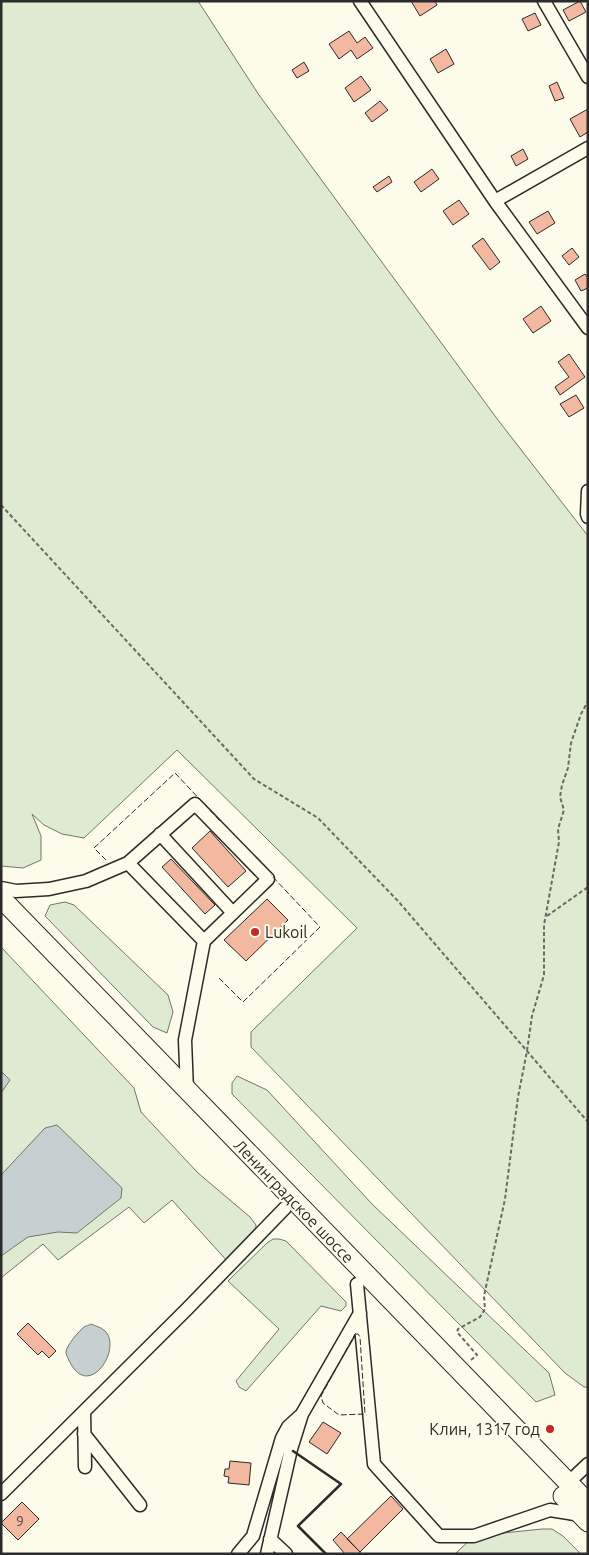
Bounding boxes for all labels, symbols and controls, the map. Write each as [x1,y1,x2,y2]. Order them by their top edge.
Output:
place label: Lukoil [265,923,307,941]
marker: Lukoil [249,926,261,938]
street label: Ленинградское шоссе [230,1135,358,1267]
place label: Клин, 1317 год [429,1420,540,1438]
marker: Клин, 1317 год [544,1423,556,1435]
house number: 9 [16,1513,24,1529]

